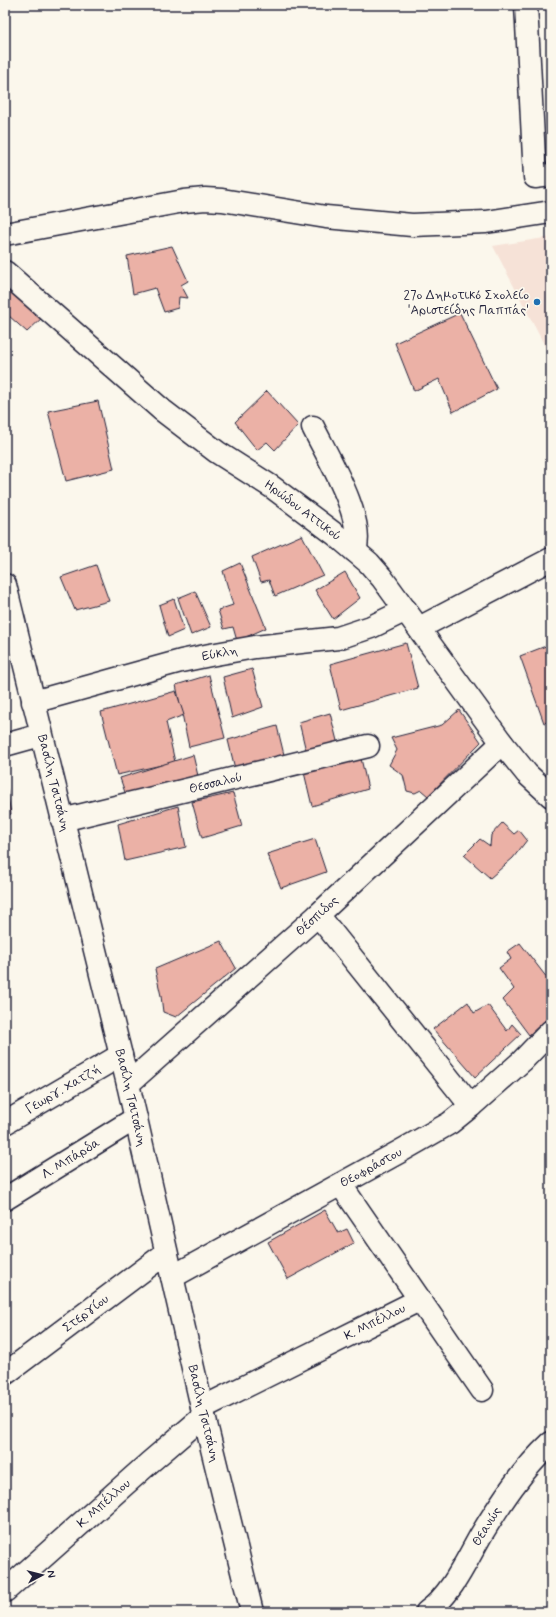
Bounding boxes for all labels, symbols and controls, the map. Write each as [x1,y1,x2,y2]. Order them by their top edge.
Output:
place label: 27ο Δημοτικό Σχολείο 'Αριστείδης Παππάς' [404,287,529,319]
marker: 27ο Δημοτικό Σχολείο 'Αριστείδης Παππάς' [532,297,542,307]
street label: Ηρώδου Αττικού [261,476,345,544]
street label: Εύκλη [200,642,239,665]
street label: Βασίλη Τσιτσάνη [34,733,74,833]
street label: Θεσσαλού [187,768,244,798]
street label: Θέσπιδος [292,892,342,940]
street label: Βασίλη Τσιτσάνη [111,1047,151,1148]
street label: Γεωργ. Χατζή [22,1061,103,1118]
street label: Λ. Μπάρδα [38,1134,103,1183]
street label: Θεοφράστου [337,1143,405,1192]
street label: Στεργίου [59,1290,112,1336]
street label: Κ. Μπέλλου [341,1300,408,1344]
street label: Βασίλη Τσιτσάνη [184,1363,223,1464]
street label: Κ. Μπέλλου [73,1475,134,1532]
street label: Θεανώς [468,1503,505,1549]
north arrow [22,1555,62,1595]
text: N [44,1569,58,1578]

